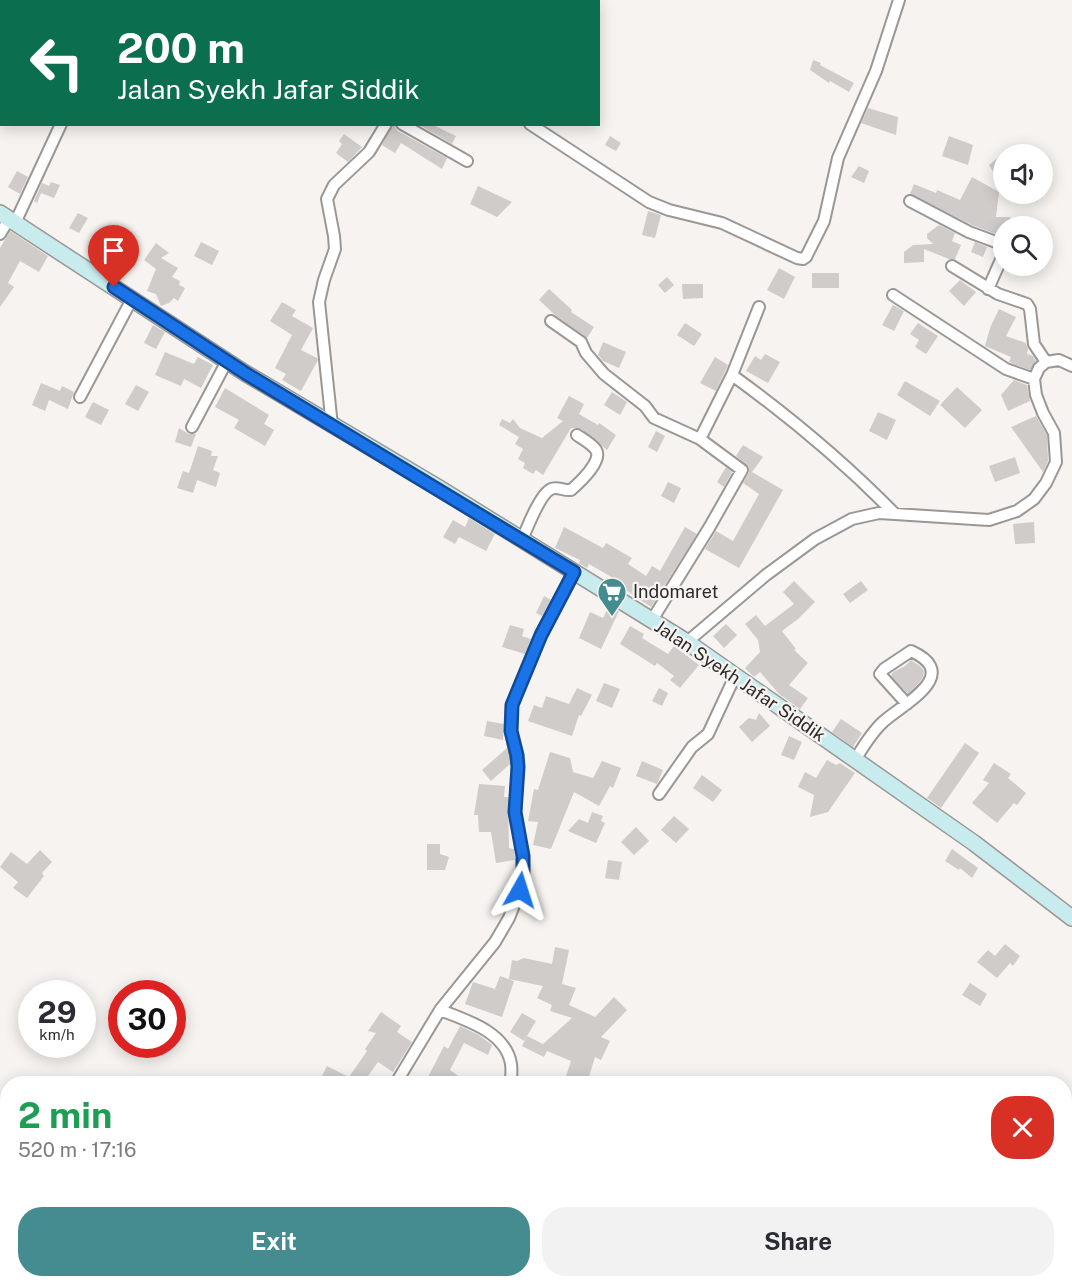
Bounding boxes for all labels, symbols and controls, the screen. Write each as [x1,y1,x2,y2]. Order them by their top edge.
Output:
text: 200 m [117,23,245,72]
icon: left [18,24,96,102]
text: Jalan Syekh Jafar Siddik [117,73,420,105]
map controls [993,144,1053,276]
button: sound [993,144,1053,204]
button: search [993,216,1053,276]
pin [88,225,139,287]
icon: arrive [97,234,130,267]
supermarket icon: Indomaret [596,576,628,618]
place label: Indomaret [633,581,719,602]
street label: Jalan Syekh Jafar Siddik [651,615,830,746]
position arrow [488,858,552,922]
speed limit sign: 30 [108,980,186,1058]
text: 29 [38,994,76,1030]
text: km/h [39,1026,75,1043]
text: 2 min [18,1094,112,1136]
button: close [991,1096,1054,1159]
text: 520 m · 17:16 [18,1138,137,1162]
button: Exit [18,1207,530,1276]
button: Share [542,1207,1054,1276]

